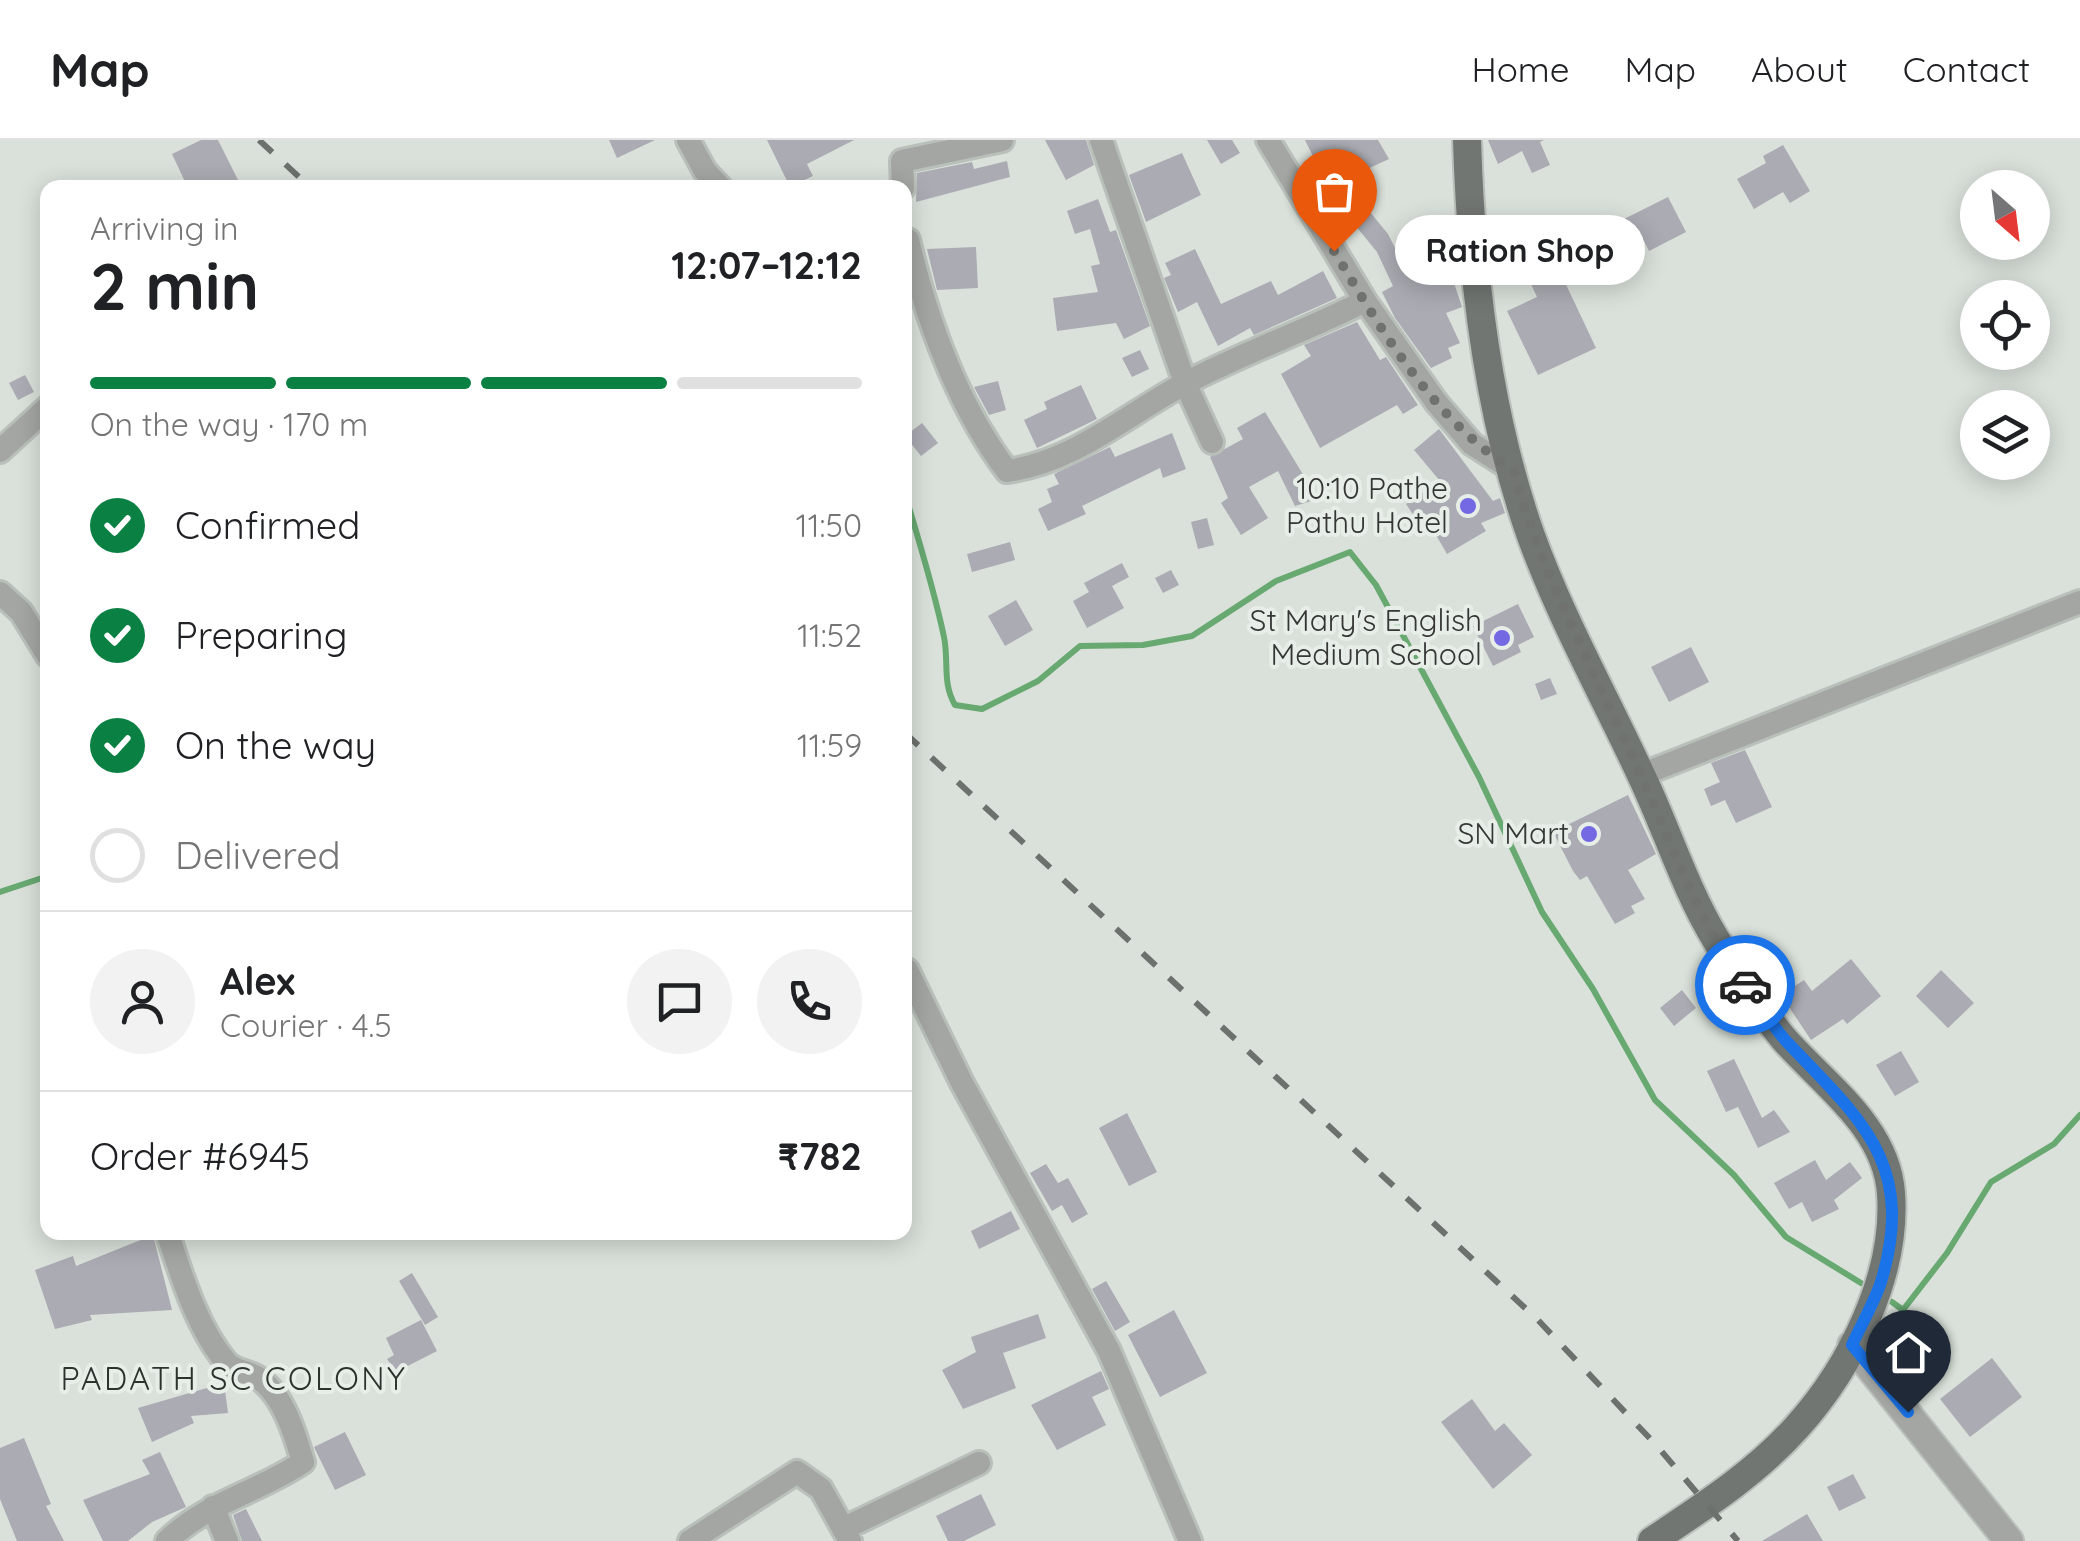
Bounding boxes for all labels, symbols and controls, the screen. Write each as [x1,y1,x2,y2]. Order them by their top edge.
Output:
text: Map [50,39,150,99]
text: Home [1472,47,1570,91]
text: Map [1625,47,1696,91]
text: About [1751,47,1848,91]
text: Contact [1903,47,2030,91]
pin [1292,149,1377,252]
icon: bag [1307,164,1362,219]
north arrow [1960,170,2050,260]
map controls [1960,170,2050,480]
text: Arriving in [90,208,239,248]
callout: Ration Shop [1394,216,1644,286]
text: Ration Shop [1426,230,1614,270]
text: 12:07–12:12 [671,241,862,289]
text: 2 min [90,245,259,326]
button: locate [1960,280,2050,370]
button: layers [1960,390,2050,480]
text: On the way · 170 m [90,404,368,444]
place label: 10:10 Pathe Pathu Hotel [1286,469,1448,541]
marker: 10:10 Pathe Pathu Hotel [1457,495,1479,517]
icon: check [90,498,145,553]
text: Confirmed [175,501,360,549]
text: 11:50 [796,505,862,545]
place label: St Mary's English Medium School [1250,601,1482,673]
icon: check [90,608,145,663]
text: Preparing [175,611,347,659]
text: 11:52 [797,615,862,655]
marker: St Mary's English Medium School [1491,627,1513,649]
icon: check [90,718,145,773]
text: On the way [175,721,376,769]
text: 11:59 [797,725,862,765]
place label: SN Mart [1457,814,1569,852]
marker: SN Mart [1578,823,1600,845]
text: Delivered [175,831,341,879]
courier [1695,935,1795,1035]
button: person [90,949,195,1054]
button: chat [627,949,732,1054]
button: phone [757,949,862,1054]
text: Alex [220,957,295,1005]
icon: car [1718,958,1773,1013]
text: Courier · 4.5 [220,1005,392,1045]
text: Order #6945 [90,1132,310,1180]
text: ₹782 [778,1132,862,1180]
pin [1866,1310,1951,1413]
icon: home [1881,1325,1936,1380]
district label: PADATH SC COLONY [61,1358,407,1398]

